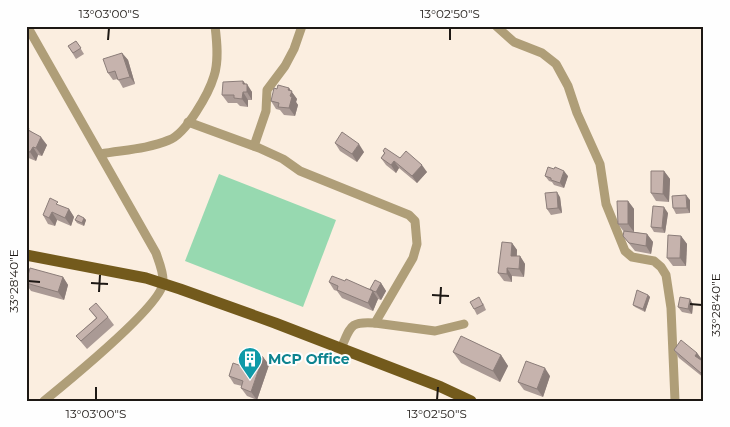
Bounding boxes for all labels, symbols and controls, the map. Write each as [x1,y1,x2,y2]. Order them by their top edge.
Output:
text: 13°03'00"S [79,6,139,21]
text: 13°02'50"S [420,6,480,21]
text: 33°28'40"E [6,249,21,313]
text: 33°28'40"E [708,273,723,337]
building icon: MCP Office [237,346,263,380]
place label: MCP Office [268,350,350,368]
text: 13°03'00"S [66,406,126,421]
text: 13°02'50"S [407,406,467,421]

